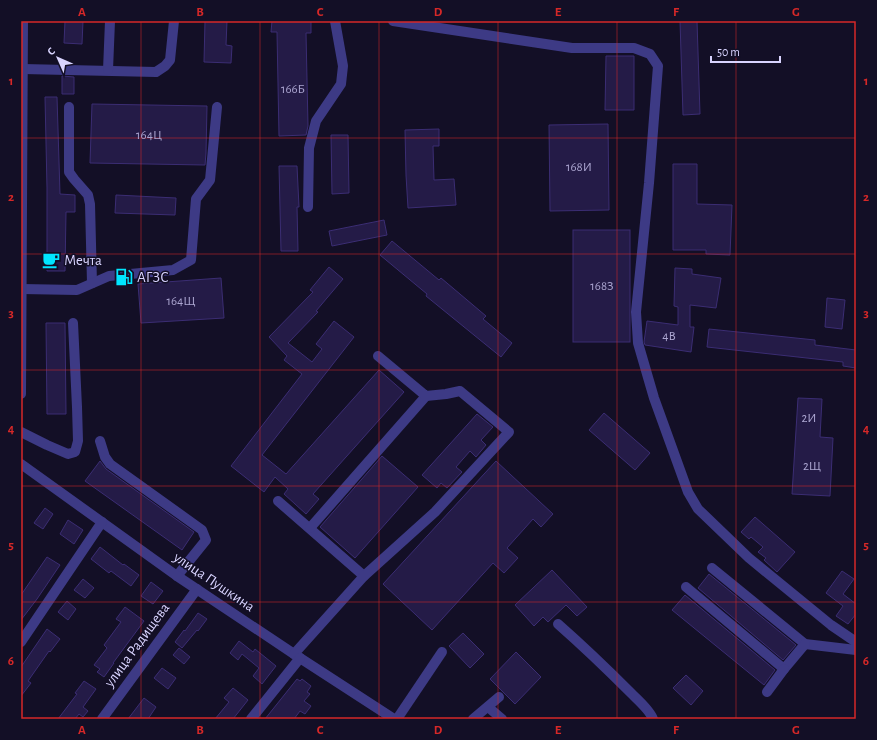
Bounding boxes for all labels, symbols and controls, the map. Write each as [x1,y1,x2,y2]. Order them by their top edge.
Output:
text: A [78,6,86,19]
text: B [196,6,204,19]
text: C [317,6,324,19]
text: D [434,6,443,19]
text: E [555,6,562,19]
text: F [673,6,680,19]
text: G [792,6,800,19]
north arrow [38,38,78,78]
scale bar [711,38,780,64]
text: С [45,45,57,57]
text: 50 m [717,46,740,58]
text: 1 [9,75,13,88]
text: 1 [864,75,868,88]
house number: 166Б [281,83,305,96]
house number: 164Ц [136,129,162,142]
house number: 168И [566,161,592,174]
text: 2 [8,191,14,204]
text: 2 [863,191,869,204]
cafe icon: Мечта [41,250,61,270]
place label: Мечта [64,253,102,268]
fuel station icon: АГЗС [114,267,134,287]
place label: АГЗС [137,270,169,285]
house number: 168З [590,280,614,293]
house number: 164Щ [166,295,196,308]
text: 3 [8,307,14,320]
text: 3 [863,307,869,320]
house number: 4В [662,330,676,343]
house number: 2И [801,412,817,425]
text: 4 [8,423,15,436]
text: 4 [863,423,870,436]
house number: 2Щ [803,460,821,473]
text: 5 [8,539,14,552]
text: 5 [863,539,869,552]
street label: улица Пушкина [170,549,257,615]
street label: улица Радищева [101,600,172,691]
text: 6 [8,655,14,668]
text: 6 [863,655,869,668]
text: A [78,724,86,737]
text: B [196,724,204,737]
text: C [317,724,324,737]
text: D [434,724,443,737]
text: E [555,724,562,737]
text: F [673,724,680,737]
text: G [792,724,800,737]

